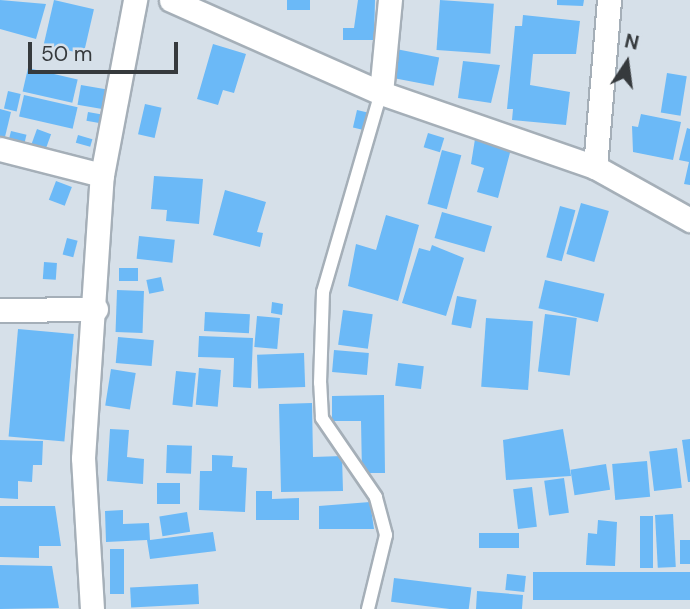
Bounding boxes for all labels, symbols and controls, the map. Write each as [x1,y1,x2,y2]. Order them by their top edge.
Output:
scale bar [32,28,182,72]
north arrow [592,28,662,98]
text: N [622,28,641,56]
text: 50 m [41,40,92,68]

